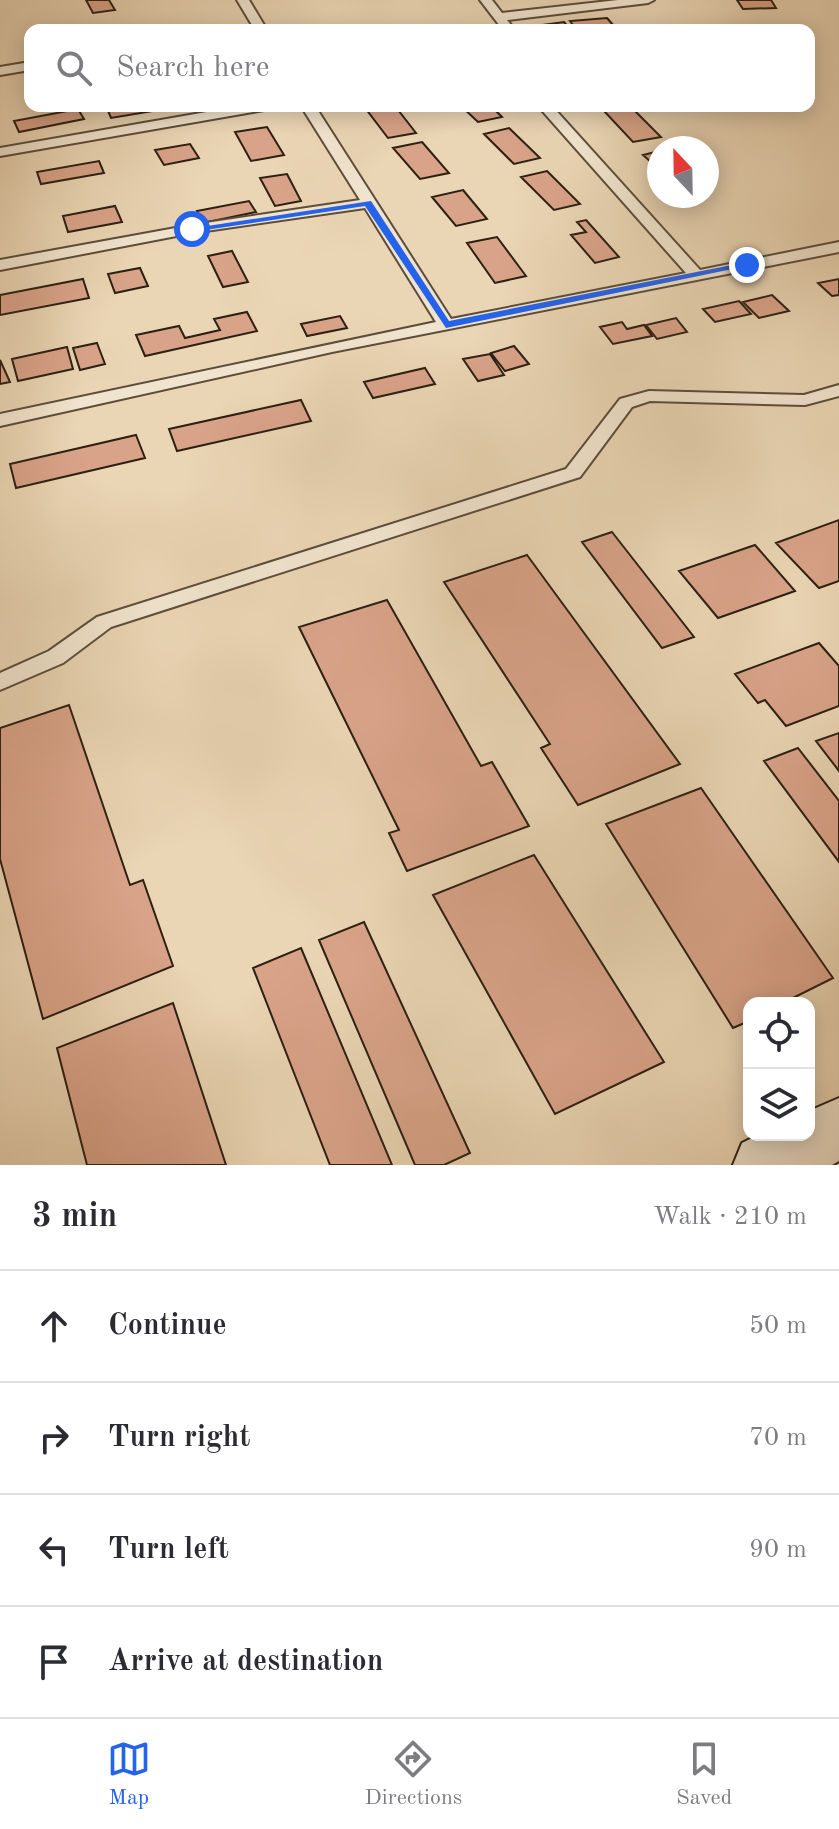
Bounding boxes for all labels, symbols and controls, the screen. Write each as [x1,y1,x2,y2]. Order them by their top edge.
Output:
search box [24,24,815,112]
icon: search [52,46,96,90]
text: Search here [116,53,270,83]
north arrow [647,136,719,208]
route start [174,211,210,247]
route end [729,247,765,283]
map controls [743,997,815,1141]
button: locate [743,997,815,1069]
button: layers [743,1069,815,1141]
text: 3 min [32,1200,117,1234]
text: Walk · 210 m [653,1204,807,1230]
icon: ahead [32,1304,76,1348]
text: Continue [108,1311,227,1341]
text: 50 m [749,1313,807,1339]
icon: right [32,1416,76,1460]
text: Turn right [108,1423,250,1453]
text: 70 m [749,1425,807,1451]
icon: left [32,1528,76,1572]
text: Turn left [108,1535,229,1565]
text: 90 m [749,1537,807,1563]
icon: arrive [32,1640,76,1684]
text: Arrive at destination [108,1647,383,1677]
tab: Map [107,1737,151,1812]
tab: Directions [365,1737,462,1812]
tab: Saved [676,1737,732,1812]

